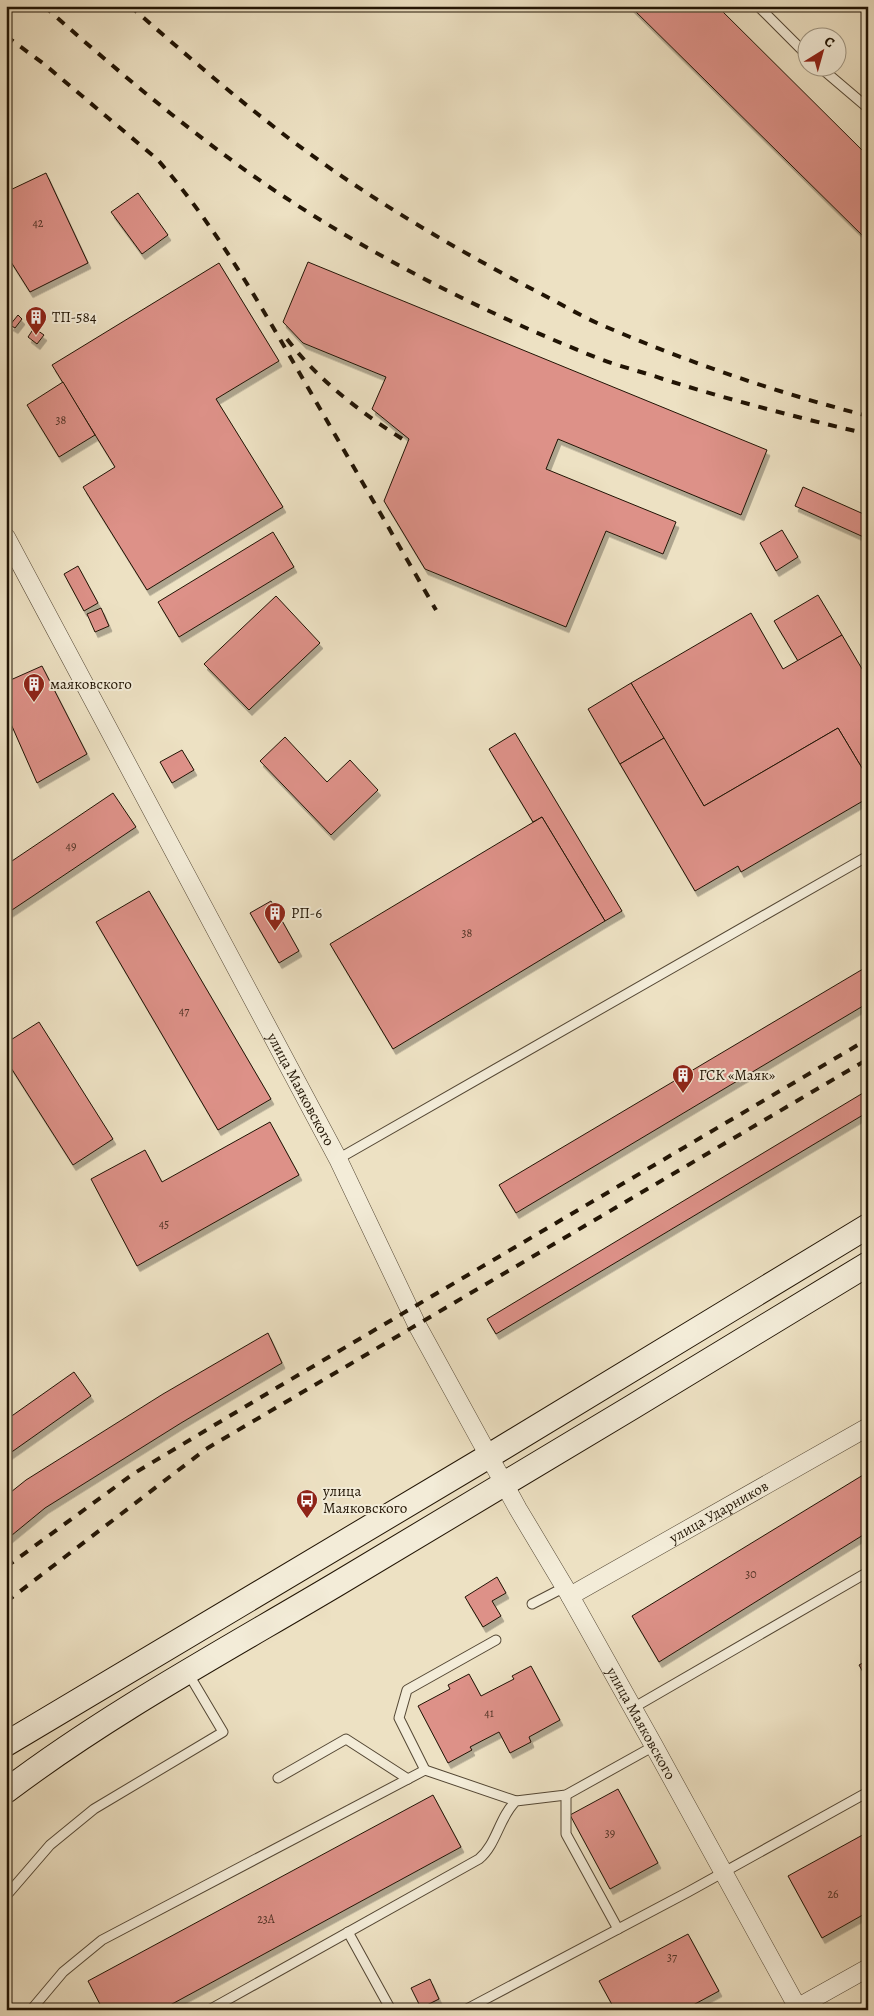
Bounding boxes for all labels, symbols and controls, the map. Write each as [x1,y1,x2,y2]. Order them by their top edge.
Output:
north arrow [796,28,846,78]
text: С [820,32,839,52]
house number: 42 [32,215,44,231]
building icon: ТП-584 [24,305,48,336]
place label: ТП-584 [52,307,97,327]
house number: 38 [56,412,67,428]
building icon: маяковского [22,672,46,703]
place label: маяковского [50,674,132,694]
house number: 49 [66,838,76,854]
building icon: РП-6 [263,901,287,932]
place label: РП-6 [291,903,322,923]
house number: 38 [462,925,473,941]
house number: 47 [179,1003,190,1019]
street label: улица Маяковского [262,1028,339,1149]
building icon: ГСК «Маяк» [671,1063,695,1094]
place label: ГСК «Маяк» [699,1065,776,1085]
house number: 45 [159,1216,169,1232]
street label: улица Ударников [665,1476,772,1548]
place label: улица Маяковского [322,1481,407,1518]
bus stop icon: улица Маяковского [295,1488,319,1519]
house number: 30 [745,1566,757,1582]
street label: улица Маяковского [601,1663,680,1783]
house number: 41 [484,1705,494,1721]
house number: 39 [605,1825,615,1841]
house number: 26 [827,1886,839,1902]
house number: 23А [257,1911,276,1927]
house number: 37 [667,1949,678,1965]

